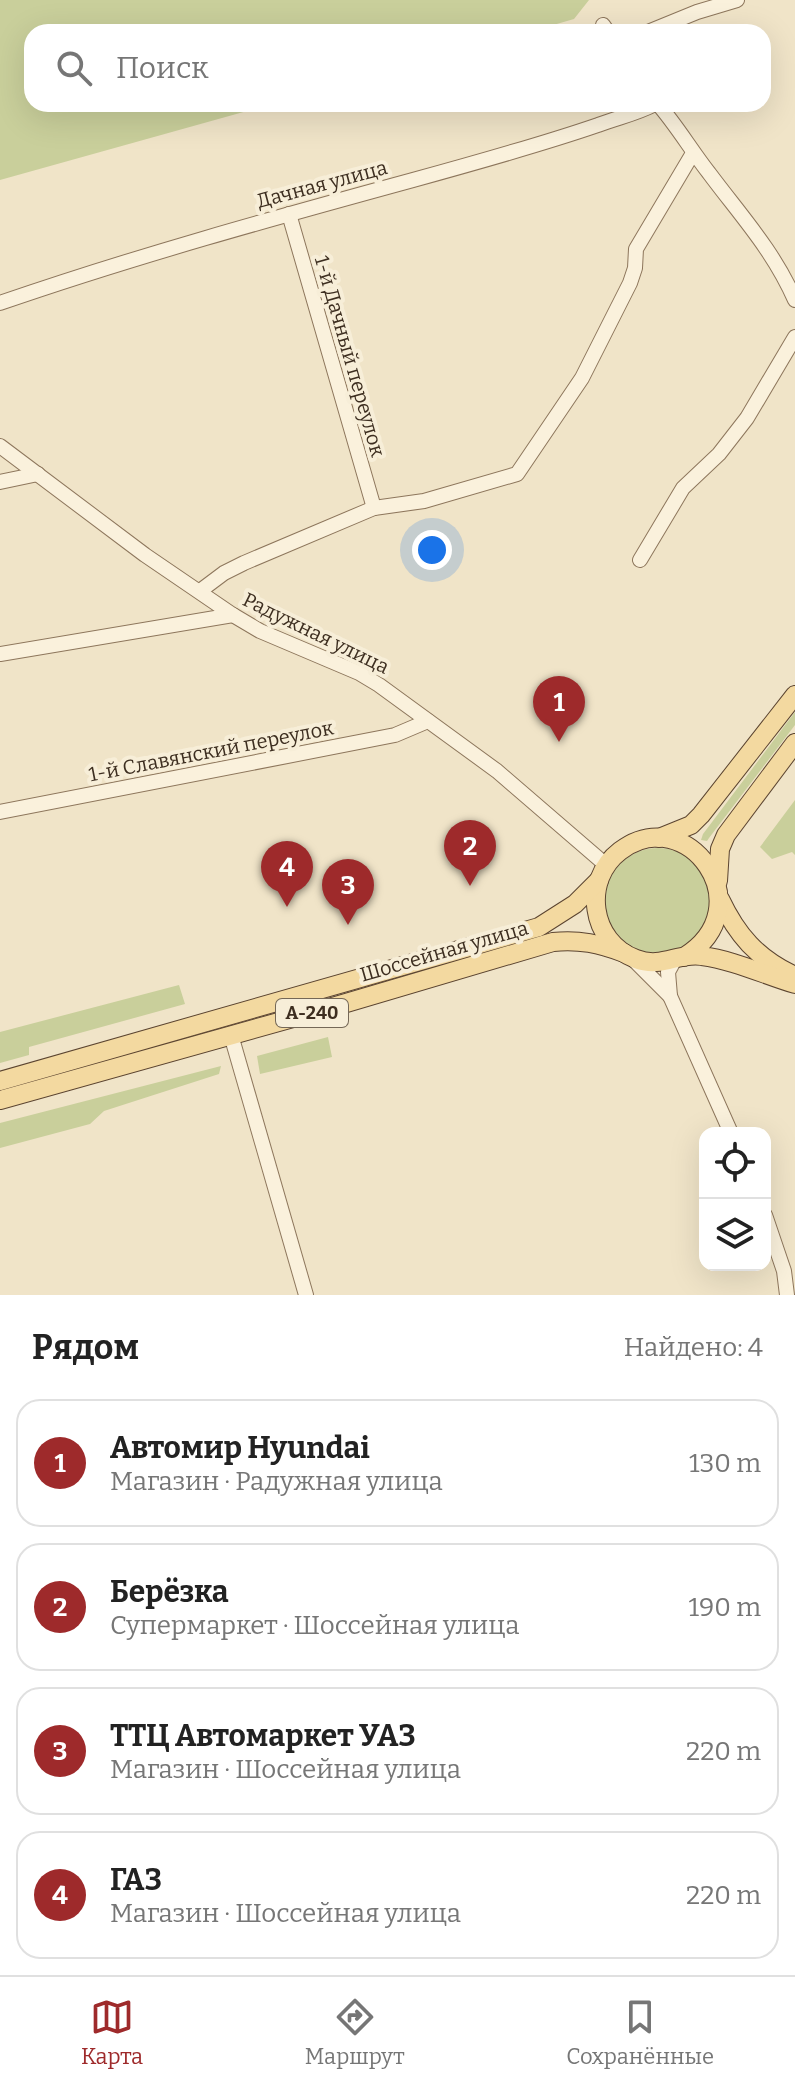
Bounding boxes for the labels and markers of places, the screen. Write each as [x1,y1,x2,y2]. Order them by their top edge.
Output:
pin: 1 [533,676,585,742]
pin: 2 [444,820,496,886]
pin: 4 [261,841,313,907]
pin: 3 [322,859,374,925]

